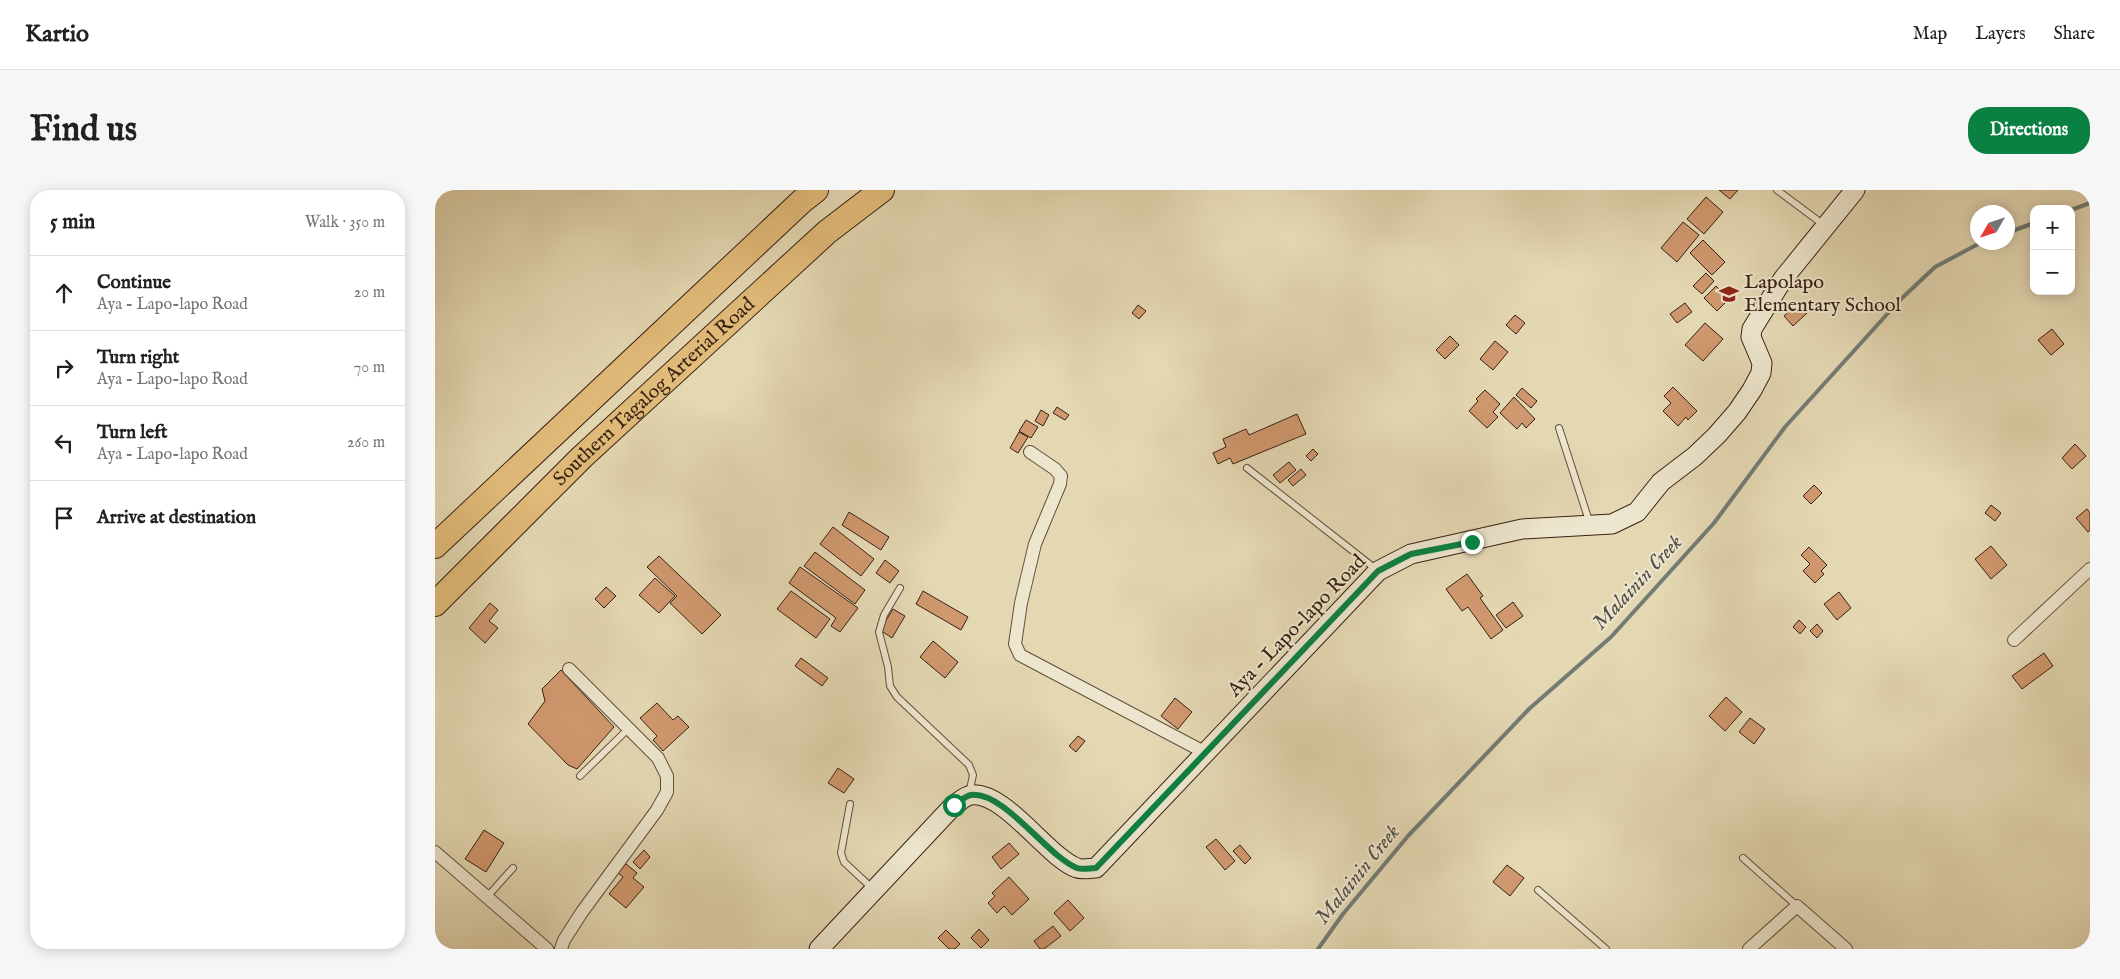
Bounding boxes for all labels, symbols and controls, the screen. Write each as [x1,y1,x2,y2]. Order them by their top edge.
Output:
text: Kartio [25,19,89,50]
text: Map [1913,23,1947,46]
text: Layers [1975,23,2026,46]
text: Share [2054,23,2095,46]
button: Directions [1968,107,2090,154]
text: Find us [30,108,137,153]
north arrow [1970,205,2015,250]
map controls [2030,205,2075,295]
button: + [2030,205,2075,250]
text: 5 min [50,209,95,236]
text: Walk · 350 m [305,213,385,233]
button: − [2030,250,2075,295]
place label: Lapolapo Elementary School [1744,270,1902,318]
text: Continue [97,271,171,295]
icon: ahead [50,279,78,307]
text: 20 m [354,283,385,303]
school or university icon: Lapolapo Elementary School [1718,283,1740,305]
street label: Southern Tagalog Arterial Road [548,292,760,491]
text: Aya - Lapo-lapo Road [97,295,248,315]
text: Turn right [97,346,179,370]
icon: right [50,354,78,382]
text: 70 m [354,358,385,378]
text: Aya - Lapo-lapo Road [97,370,248,390]
text: Turn left [97,421,168,445]
icon: left [50,429,78,457]
text: 260 m [347,433,385,453]
text: Aya - Lapo-lapo Road [97,445,248,465]
icon: arrive [50,504,78,532]
text: Arrive at destination [97,506,256,530]
water label: Malainin Creek [1587,529,1689,636]
route end [1461,531,1484,554]
street label: Aya - Lapo-lapo Road [1222,549,1372,703]
route start [943,794,966,817]
water label: Malainin Creek [1310,819,1407,930]

